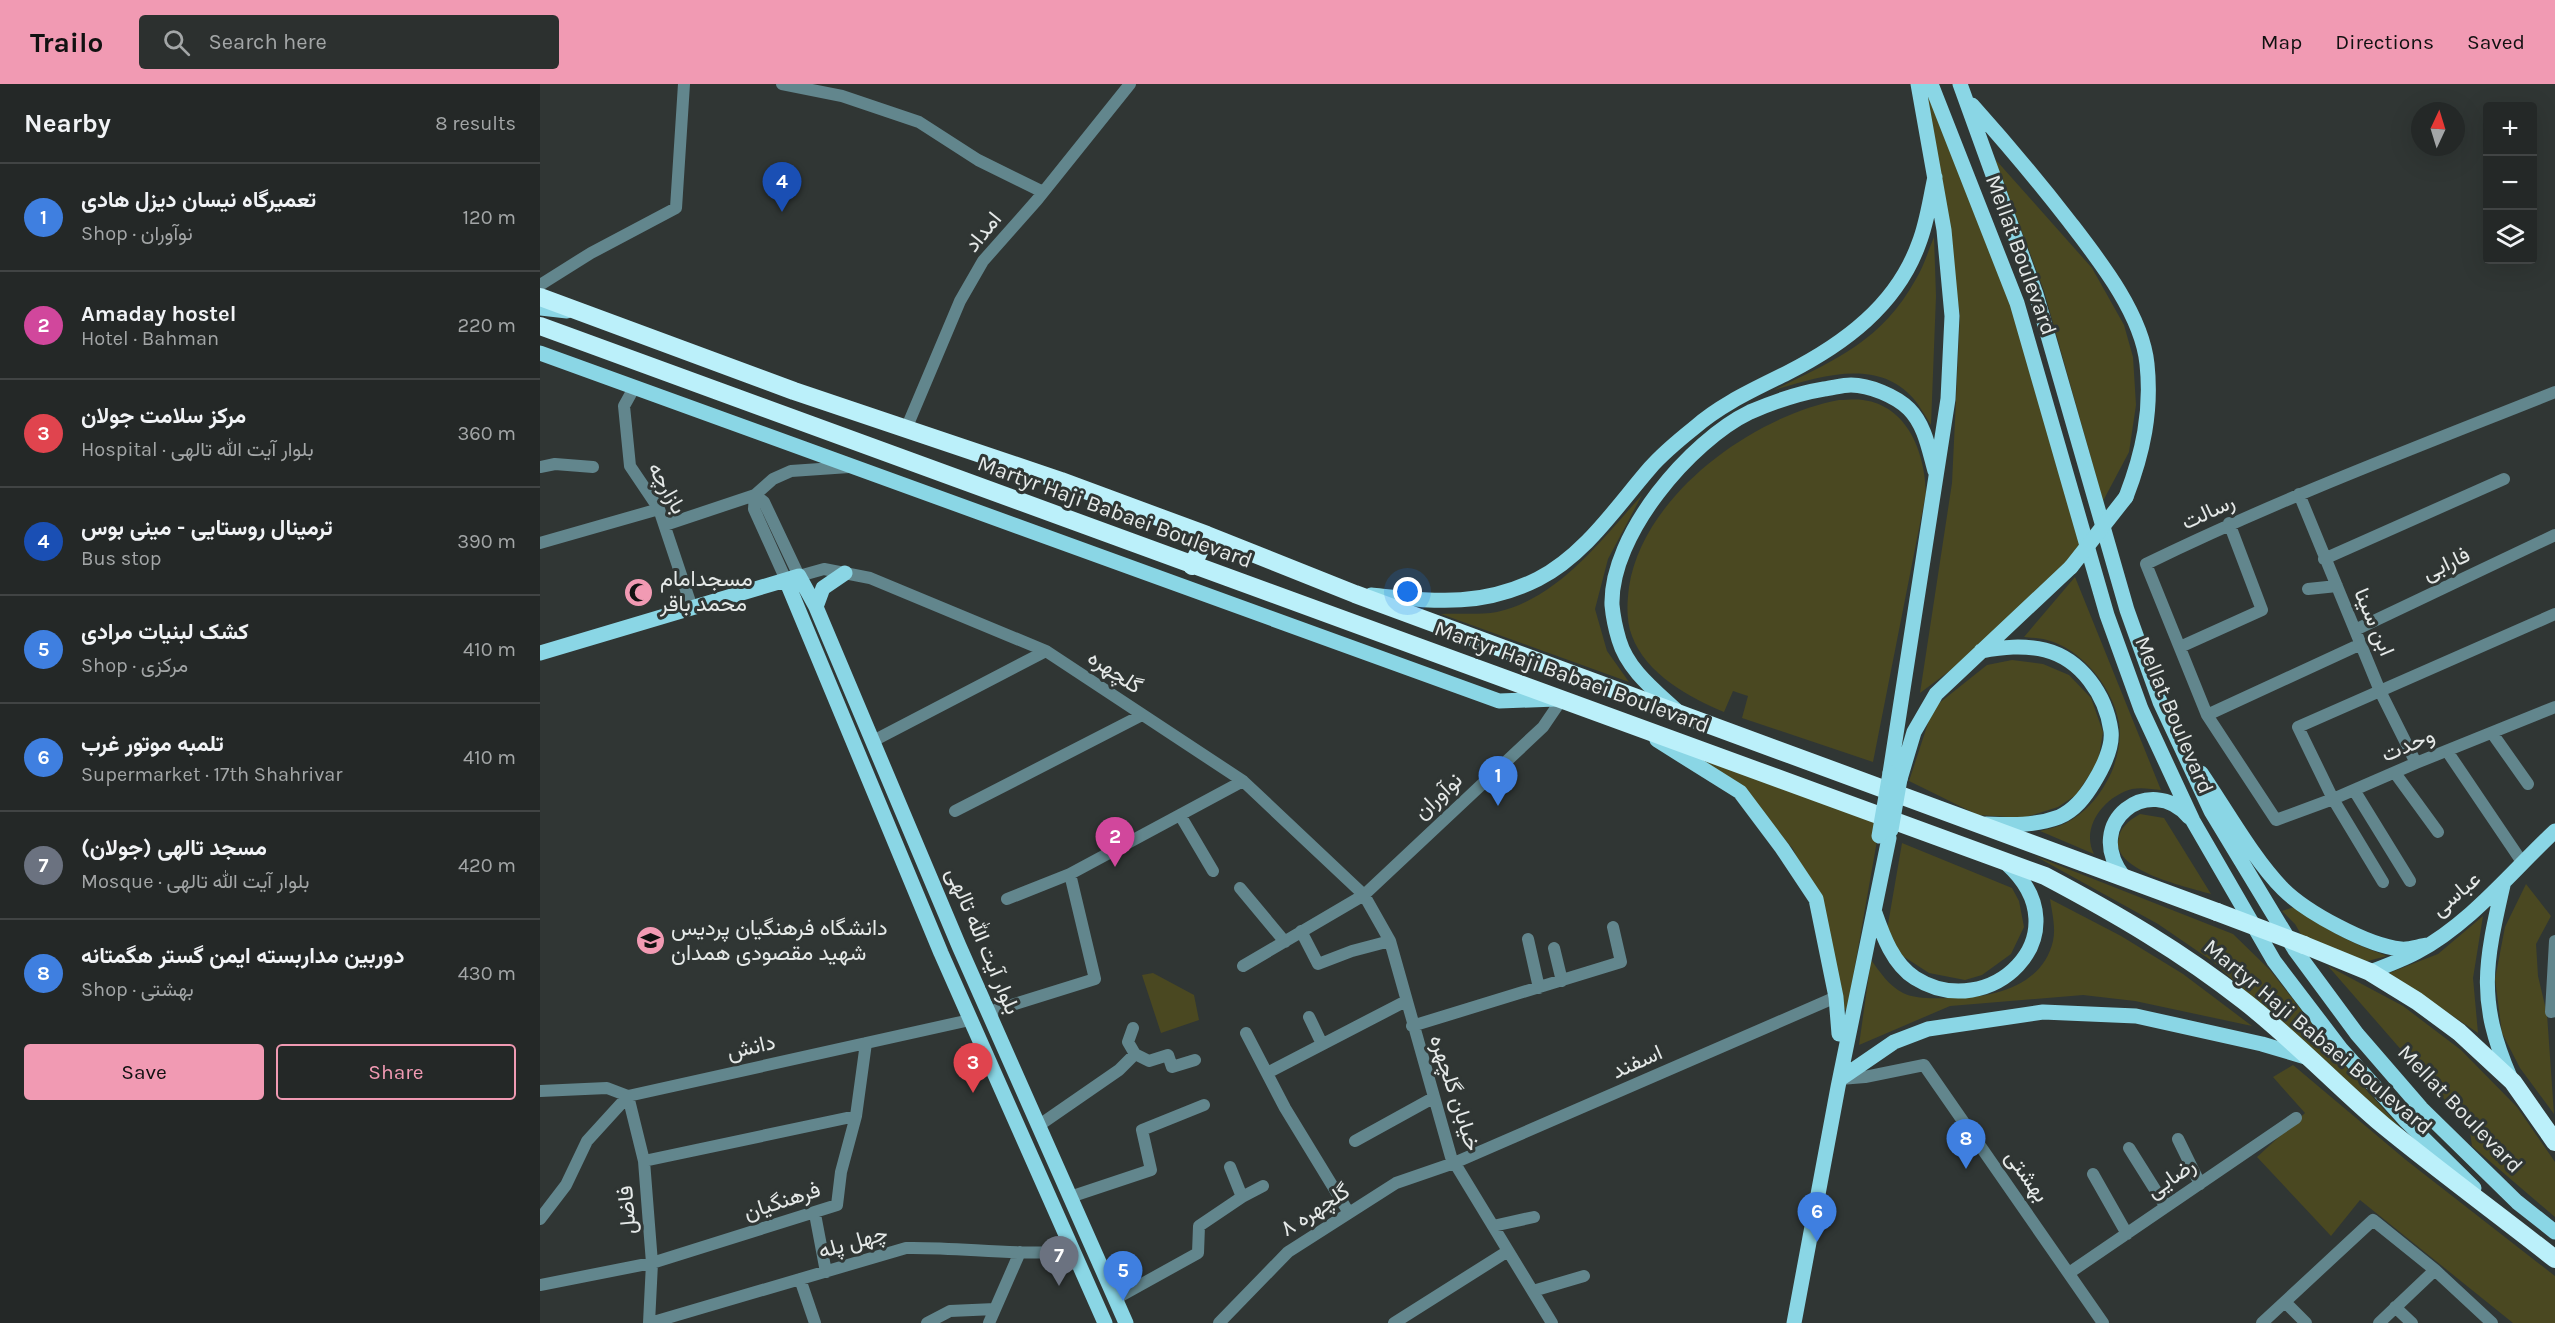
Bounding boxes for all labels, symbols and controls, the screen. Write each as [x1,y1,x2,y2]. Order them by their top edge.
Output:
search box [139,15,559,69]
text: Trailo [30,26,103,59]
icon: search [160,26,193,59]
text: Search here [208,29,327,55]
text: Map [2261,30,2302,54]
text: Directions [2335,30,2434,54]
text: Saved [2467,30,2525,54]
north arrow [2411,102,2465,156]
map controls [2483,102,2537,264]
button: + [2483,102,2537,156]
text: Nearby [24,108,111,139]
text: 8 results [435,112,516,135]
button: − [2483,156,2537,210]
pin: 4 [762,162,802,212]
street label: Mellat Boulevard [1980,171,2062,339]
text: تعمیرگاه نیسان دیزل هادی [81,187,316,213]
text: 1 [40,206,47,229]
text: 120 m [462,206,516,229]
street label: امداد [959,207,1007,257]
button: layers [2483,210,2537,264]
text: Shop · نوآوران [81,222,193,245]
text: Amaday hostel [81,301,236,327]
text: 2 [37,314,50,337]
text: 220 m [457,314,516,337]
text: Hotel · Bahman [81,327,219,350]
text: مرکز سلامت جولان [81,403,246,429]
text: 3 [37,422,50,445]
text: 360 m [457,422,516,445]
text: Hospital · بلوار آیت الله تالهی [81,438,314,461]
street label: Martyr Haji Babaei Boulevard [974,450,1256,574]
street label: بازارچه [641,457,692,519]
street label: رسالت [2177,488,2239,536]
text: ترمینال روستایی - مینی بوس [81,515,333,541]
text: 4 [38,530,49,553]
text: 390 m [457,530,516,553]
street label: فارابی [2418,542,2474,586]
text: Bus stop [81,547,161,570]
place label: مسجدامام محمد باقر [659,566,753,617]
mosque icon: مسجدامام محمد باقر [623,576,655,608]
your location [1393,577,1422,606]
street label: ابن سینا [2348,584,2400,660]
street label: Martyr Haji Babaei Boulevard [1431,615,1713,739]
text: کشک لبنیات مرادی [81,619,249,645]
street label: Mellat Boulevard [2129,632,2219,798]
text: 5 [38,638,49,661]
text: 410 m [463,638,516,661]
street label: گلچهره [1082,645,1147,700]
text: Shop · مرکزی [81,654,188,677]
street label: وحدت [2377,722,2439,768]
text: تلمبه موتور غرب [81,731,224,757]
text: 6 [37,746,50,769]
text: 410 m [463,746,516,769]
pin: 1 [1478,756,1518,806]
text: Supermarket · 17th Shahrivar [81,763,343,786]
street label: نوآوران [1408,767,1468,825]
pin: 2 [1096,818,1134,867]
text: مسجد تالهی (جولان) [81,835,267,861]
text: 7 [39,854,48,877]
text: 420 m [458,854,516,877]
street label: بلوار آیت الله تالهی [940,863,1027,1018]
street label: عباسی [2426,866,2486,922]
text: Mosque · بلوار آیت الله تالهی [81,870,309,893]
place label: دانشگاه فرهنگیان پردیس شهید مقصودی همدان [671,915,888,966]
school or university icon: دانشگاه فرهنگیان پردیس شهید مقصودی همدان [634,925,666,957]
street label: Martyr Haji Babaei Boulevard [2198,934,2438,1140]
text: دوربین مداربسته ایمن گستر هگمتانه [81,943,404,969]
text: 8 [37,962,50,985]
text: 430 m [458,962,516,985]
text: Shop · بهشتی [81,978,194,1001]
street label: دانش [724,1029,778,1065]
street label: خیابان گلچهره [1423,1032,1486,1155]
street label: اسفند [1608,1039,1666,1085]
street label: Mellat Boulevard [2392,1039,2528,1179]
button: Save [24,1044,264,1100]
button: Share [276,1044,516,1100]
pin: 3 [954,1044,992,1093]
pin: 8 [1946,1120,1986,1169]
street label: بهشتی [2000,1145,2054,1207]
street label: رضایی [2141,1152,2201,1204]
street label: فرهنگیان [740,1176,824,1226]
street label: گلچهره ۸ [1275,1178,1355,1243]
street label: فاضل [612,1184,642,1236]
pin: 6 [1798,1192,1836,1242]
street label: چهل پله [815,1220,891,1265]
pin: 7 [1040,1236,1078,1286]
pin: 5 [1104,1252,1142,1301]

